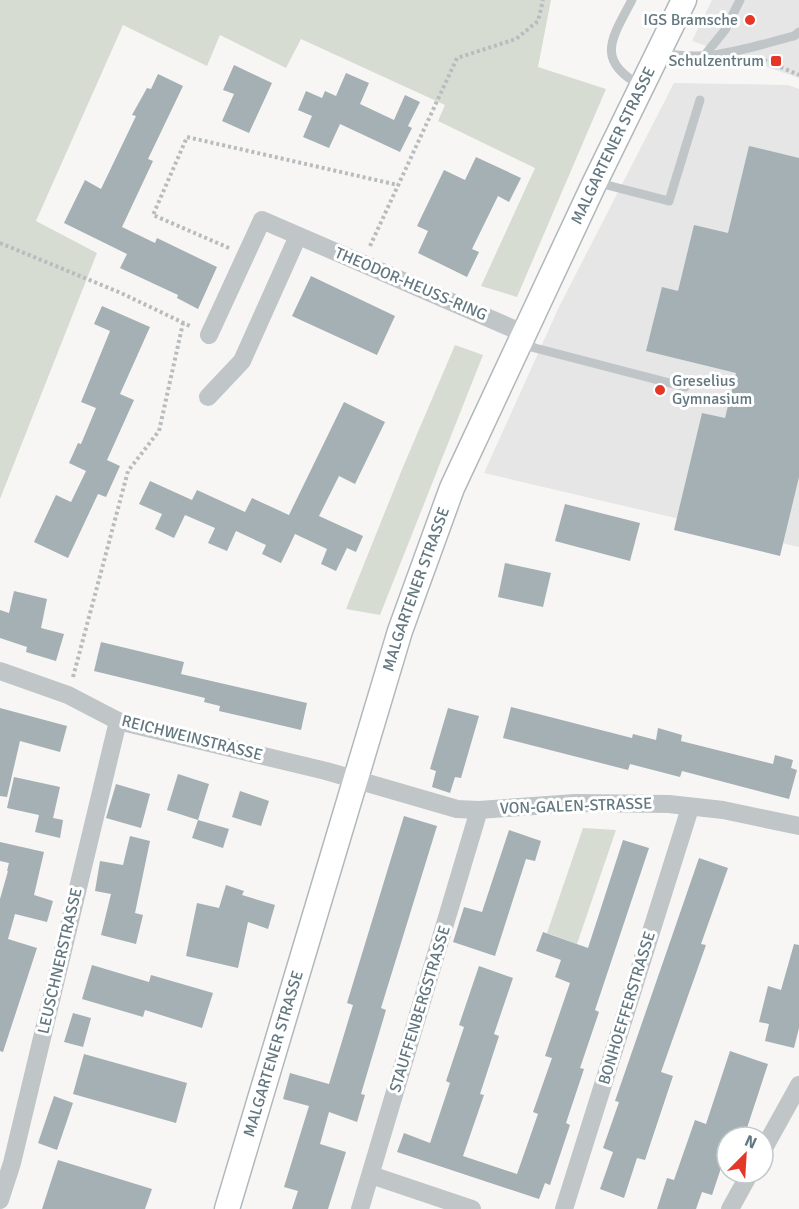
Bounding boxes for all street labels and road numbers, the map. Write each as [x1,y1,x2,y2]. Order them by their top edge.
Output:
street label: MALGARTENER STRASSE [567,63,660,228]
street label: THEODOR-HEUSS-RING [332,243,490,325]
street label: MALGARTENER STRASSE [378,504,454,674]
street label: REICHWEINSTRASSE [119,711,265,765]
street label: VON-GALEN-STRASSE [500,793,652,819]
street label: LEUSCHNERSTRASSE [33,886,87,1036]
street label: STAUFFENBERGSTRASSE [385,923,455,1095]
street label: BONHOEFFERSTRASSE [594,929,660,1087]
street label: MALGARTENER STRASSE [239,968,308,1139]

